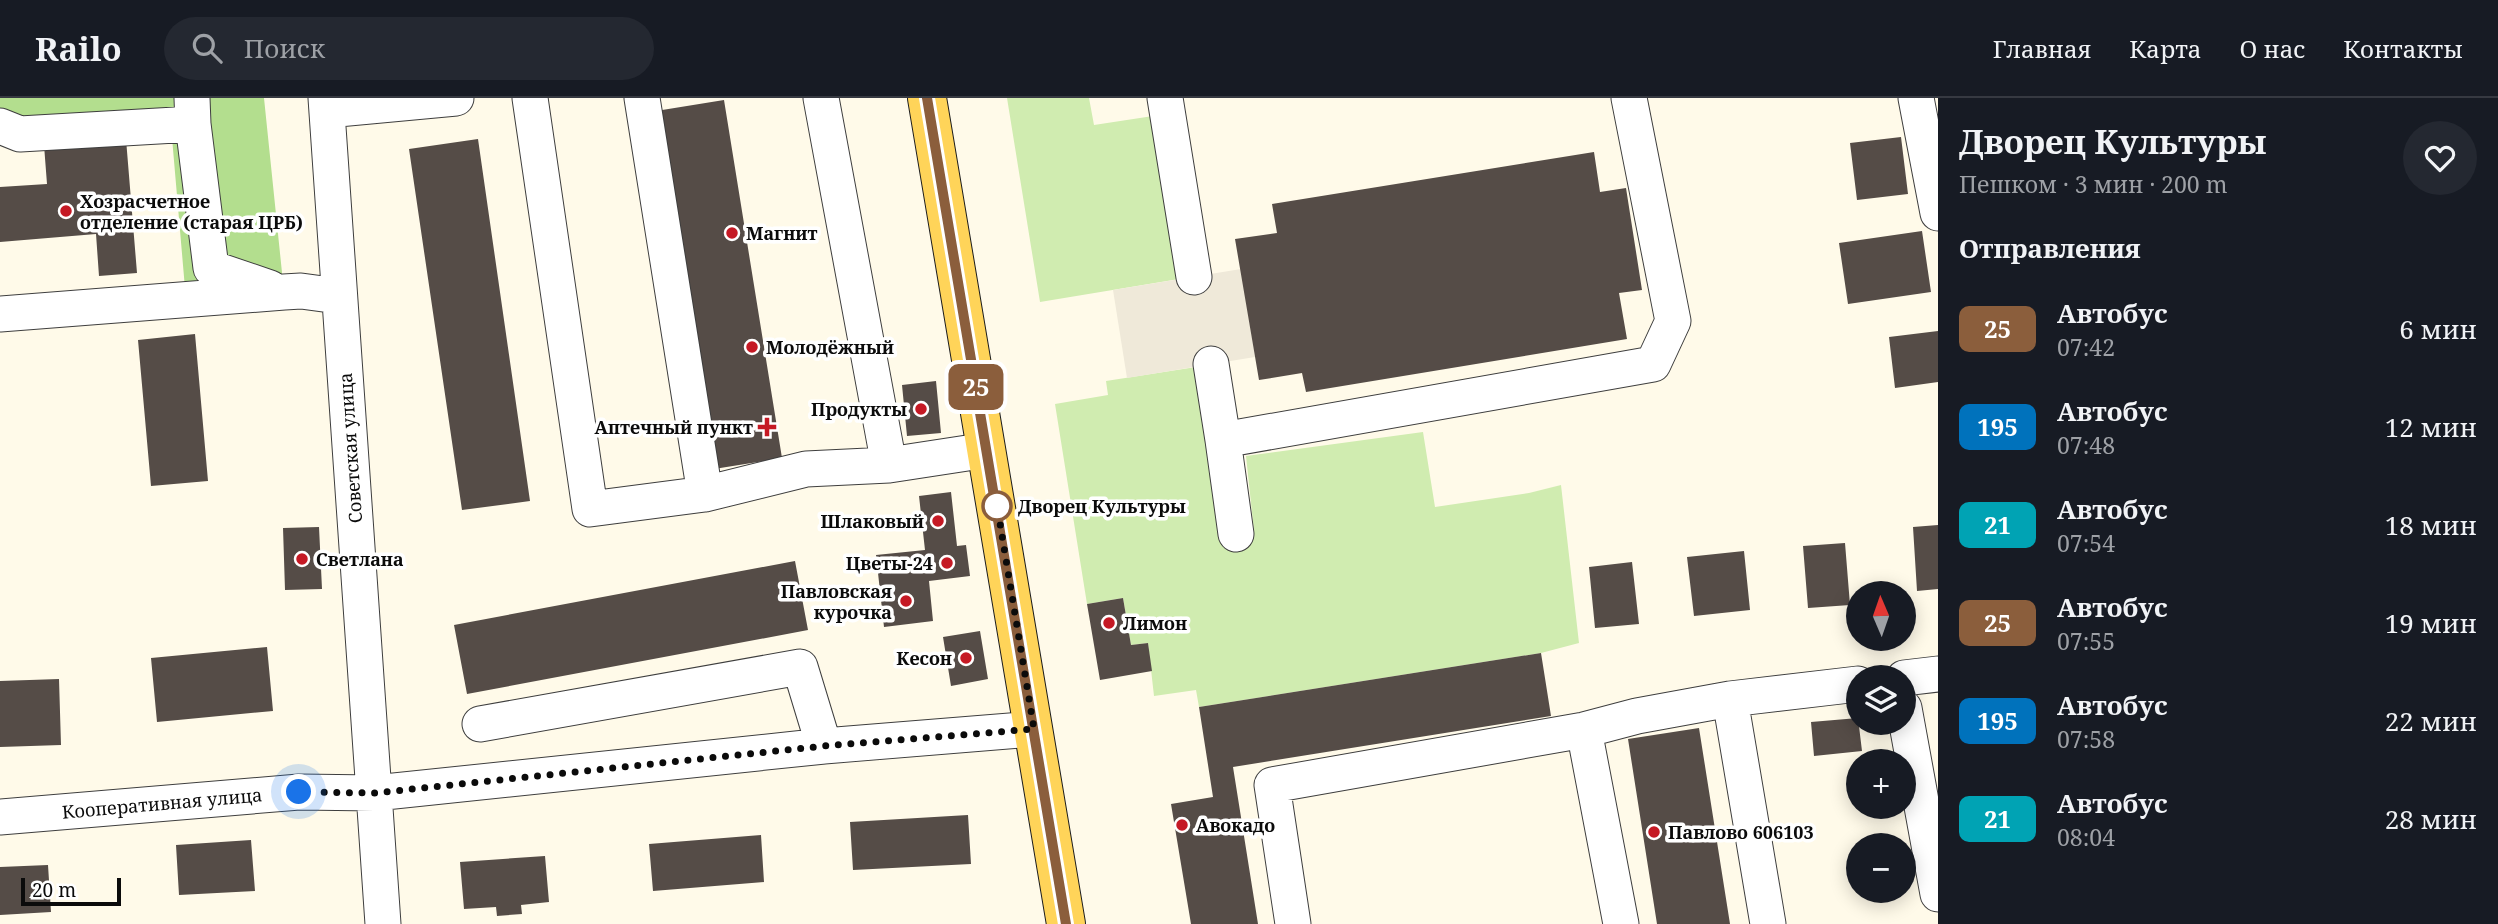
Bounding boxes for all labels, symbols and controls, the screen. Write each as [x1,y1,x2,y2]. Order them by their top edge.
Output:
search box [164,17,654,80]
text: Railo [35,26,122,71]
icon: search [188,29,226,67]
text: Поиск [244,30,325,66]
text: Главная [1993,32,2091,65]
text: Карта [2129,32,2202,65]
text: О нас [2240,32,2305,65]
text: Контакты [2343,32,2463,65]
text: Дворец Культуры [1959,119,2266,164]
button: heart [2403,121,2477,195]
text: Пешком · 3 мин · 200 m [1959,168,2227,200]
place label: Хозрасчетное отделение (старая ЦРБ) [80,189,303,234]
marker: Хозрасчетное отделение (старая ЦРБ) [58,203,74,219]
place label: Магнит [746,221,818,245]
marker: Магнит [724,225,740,241]
text: Отправления [1959,230,2141,266]
text: Автобус [2057,295,2167,331]
text: 6 мин [2399,311,2477,347]
text: 25 [1984,312,2011,345]
text: 07:42 [2057,331,2115,363]
place label: Молодёжный [766,335,894,359]
marker: Молодёжный [744,339,760,355]
line badge: 25 [944,364,1007,410]
text: 25 [962,370,990,403]
street label: Советская улица [333,372,367,524]
text: Автобус [2057,393,2167,429]
place label: Продукты [811,397,907,421]
marker: Продукты [913,401,929,417]
text: 12 мин [2385,409,2477,445]
text: 195 [1977,410,2018,443]
place label: Аптечный пункт [595,415,753,439]
marker: Аптечный пункт [759,419,775,435]
text: 07:48 [2057,429,2115,461]
marker: Дворец Культуры [982,491,1012,521]
text: Автобус [2057,491,2167,527]
place label: Дворец Культуры [1018,494,1186,518]
text: 18 мин [2385,507,2477,543]
text: 21 [1984,508,2011,541]
place label: Шлаковый [821,509,924,533]
marker: Шлаковый [930,513,946,529]
text: 07:54 [2057,527,2115,559]
place label: Светлана [316,547,404,571]
marker: Светлана [294,551,310,567]
place label: Цветы-24 [846,551,933,575]
marker: Цветы-24 [939,555,955,571]
place label: Павловская курочка [781,579,892,624]
north arrow [1846,581,1916,651]
map controls [1846,581,1916,903]
text: Автобус [2057,589,2167,625]
marker: Павловская курочка [898,593,914,609]
text: 19 мин [2385,605,2477,641]
text: 25 [1984,606,2011,639]
place label: Лимон [1123,611,1187,635]
marker: Лимон [1101,615,1117,631]
text: 07:55 [2057,625,2115,657]
place label: Кесон [896,646,952,670]
marker: Кесон [958,650,974,666]
button: layers [1846,665,1916,735]
text: Автобус [2057,687,2167,723]
text: 22 мин [2385,703,2477,739]
text: 195 [1977,704,2018,737]
text: 07:58 [2057,723,2115,755]
button: + [1846,749,1916,819]
your location [281,774,316,809]
street label: Кооперативная улица [61,782,263,824]
text: Автобус [2057,785,2167,821]
text: 28 мин [2385,801,2477,837]
text: 21 [1984,802,2011,835]
place label: Авокадо [1196,813,1275,837]
marker: Авокадо [1174,817,1190,833]
place label: Павлово 606103 [1668,820,1814,844]
text: 08:04 [2057,821,2115,853]
marker: Павлово 606103 [1646,824,1662,840]
button: − [1846,833,1916,903]
scale bar [21,875,121,907]
text: 20 m [32,877,76,903]

